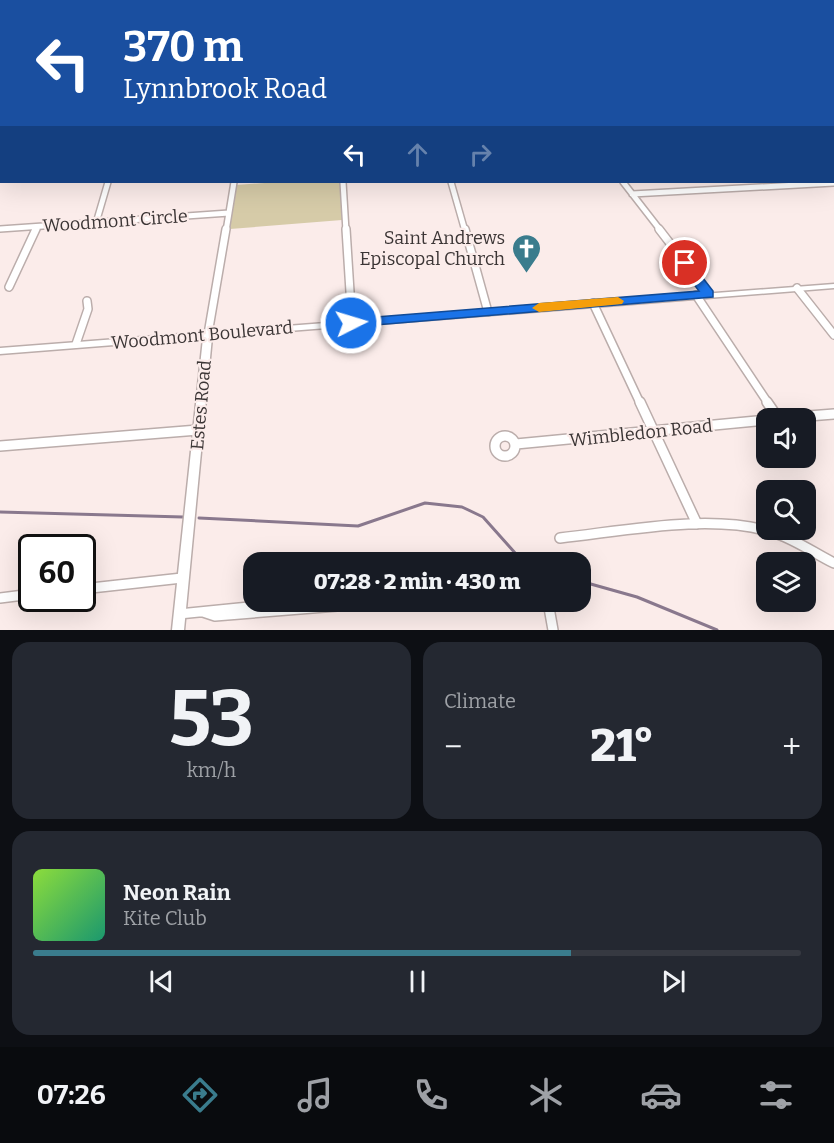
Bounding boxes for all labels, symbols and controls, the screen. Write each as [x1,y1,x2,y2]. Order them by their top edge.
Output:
text: 370 m [123,22,243,72]
icon: left [24,24,102,102]
text: Lynnbrook Road [123,73,327,105]
icon: left [338,138,371,171]
icon: ahead [401,138,434,171]
icon: right [464,138,497,171]
street label: Woodmont Circle [42,205,188,237]
place label: Saint Andrews Episcopal Church [360,227,505,270]
church icon: Saint Andrews Episcopal Church [510,232,542,274]
pin [659,237,710,288]
icon: arrive [668,246,701,279]
position arrow [319,291,383,355]
street label: Woodmont Boulevard [110,316,294,354]
street label: Estes Road [186,359,216,451]
map controls [756,408,816,612]
button: sound [756,408,816,468]
street label: Wimbledon Road [568,415,714,451]
button: search [756,480,816,540]
speed limit sign: 60 [18,534,96,612]
button: layers [756,552,816,612]
text: 07:28 · 2 min · 430 m [314,568,520,595]
text: 53 [169,672,254,766]
text: Climate [444,689,516,713]
text: 21° [590,719,654,773]
text: − [444,727,462,767]
text: + [782,727,801,767]
text: km/h [187,758,236,782]
text: Neon Rain [123,879,231,906]
text: Kite Club [123,906,207,930]
icon: previous [145,965,178,998]
icon: pause [401,965,434,998]
icon: next [657,965,690,998]
icon: directions [179,1074,221,1116]
icon: music [294,1074,336,1116]
icon: phone [410,1074,452,1116]
icon: climate [525,1074,567,1116]
icon: car [640,1074,682,1116]
icon: filters [755,1074,797,1116]
text: 07:26 [37,1079,106,1111]

